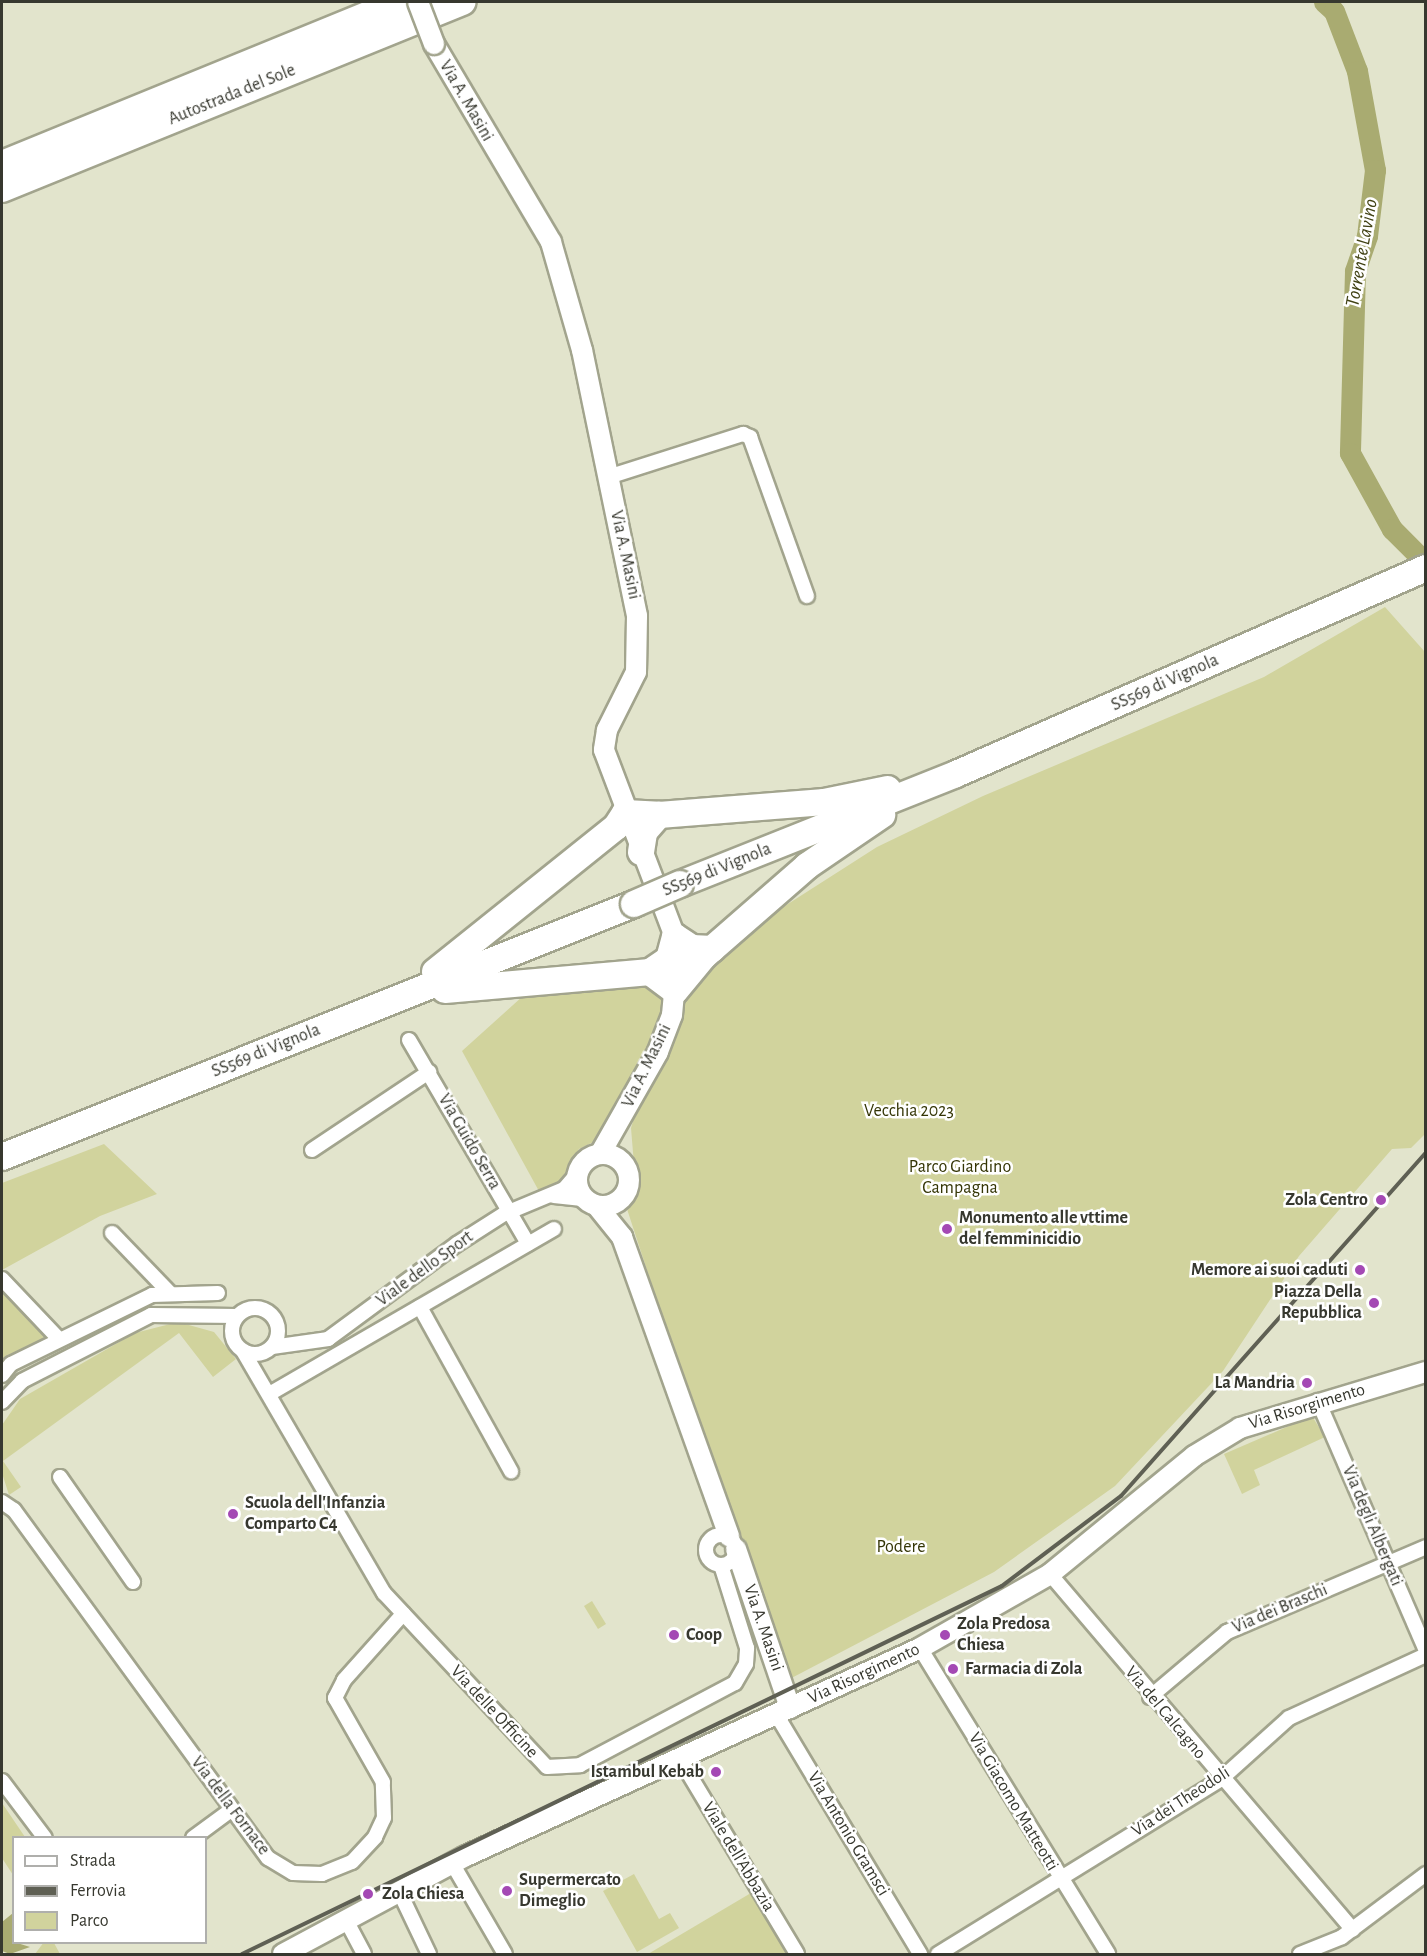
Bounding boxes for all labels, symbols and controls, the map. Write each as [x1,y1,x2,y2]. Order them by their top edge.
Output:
street label: Via A. Masini [434,57,498,145]
street label: Autostrada del Sole [165,60,299,130]
water label: Torrente Lavino [1341,197,1383,309]
street label: Via A. Masini [605,509,645,601]
street label: SS569 di Vignola [1108,650,1222,716]
street label: SS569 di Vignola [660,838,774,902]
street label: SS569 di Vignola [209,1019,323,1083]
street label: Via A. Masini [618,1021,676,1111]
street label: Via Guido Serra [433,1090,505,1194]
park label: Vecchia 2023 [864,1100,954,1122]
park label: Parco Giardino Campagna [909,1157,1011,1200]
place label: Zola Centro [1285,1189,1368,1211]
marker: Zola Centro [1372,1191,1390,1209]
place label: Monumento alle vttime del femminicidio [959,1208,1128,1250]
marker: Monumento alle vttime del femminicidio [940,1222,954,1236]
street label: Viale dello Sport [372,1227,478,1311]
place label: Memore ai suoi caduti [1191,1259,1348,1281]
marker: Memore ai suoi caduti [1353,1263,1367,1277]
place label: Piazza Della Repubblica [1274,1282,1362,1324]
marker: Piazza Della Repubblica [1367,1296,1381,1310]
place label: La Mandria [1215,1372,1295,1394]
marker: La Mandria [1300,1376,1314,1390]
street label: Via Risorgimento [1246,1379,1368,1435]
street label: Via degli Albergati [1337,1462,1407,1590]
place label: Scuola dell'Infanzia Comparto C4 [245,1493,385,1536]
marker: Scuola dell'Infanzia Comparto C4 [226,1507,240,1521]
park label: Podere [876,1536,926,1558]
street label: Via dei Braschi [1229,1579,1331,1639]
street label: Via A. Masini [738,1582,788,1674]
place label: Zola Predosa Chiesa [957,1614,1050,1656]
place label: Coop [686,1624,722,1646]
marker: Coop [667,1628,681,1642]
marker: Zola Predosa Chiesa [938,1628,952,1642]
street label: Via Risorgimento [805,1639,923,1709]
place label: Farmacia di Zola [965,1658,1083,1680]
street label: Via delle Officine [445,1661,543,1763]
marker: Farmacia di Zola [946,1662,960,1676]
street label: Via del Calcagno [1120,1662,1210,1764]
street label: Via Giacomo Matteotti [963,1729,1063,1875]
street label: Via della Fornace [186,1752,274,1860]
place label: Istambul Kebab [591,1761,704,1783]
street label: Via dei Theodoli [1128,1762,1234,1842]
marker: Istambul Kebab [709,1765,723,1779]
street label: Via Antonio Gramsci [802,1768,894,1900]
street label: Viale dell'Abbazia [697,1798,779,1916]
legend [12,1836,207,1944]
text: Strada [70,1852,116,1870]
place label: Supermercato Dimeglio [519,1870,621,1912]
text: Ferrovia [70,1882,126,1900]
place label: Zola Chiesa [382,1883,464,1905]
marker: Supermercato Dimeglio [500,1884,514,1898]
marker: Zola Chiesa [359,1885,377,1903]
text: Parco [70,1912,109,1930]

